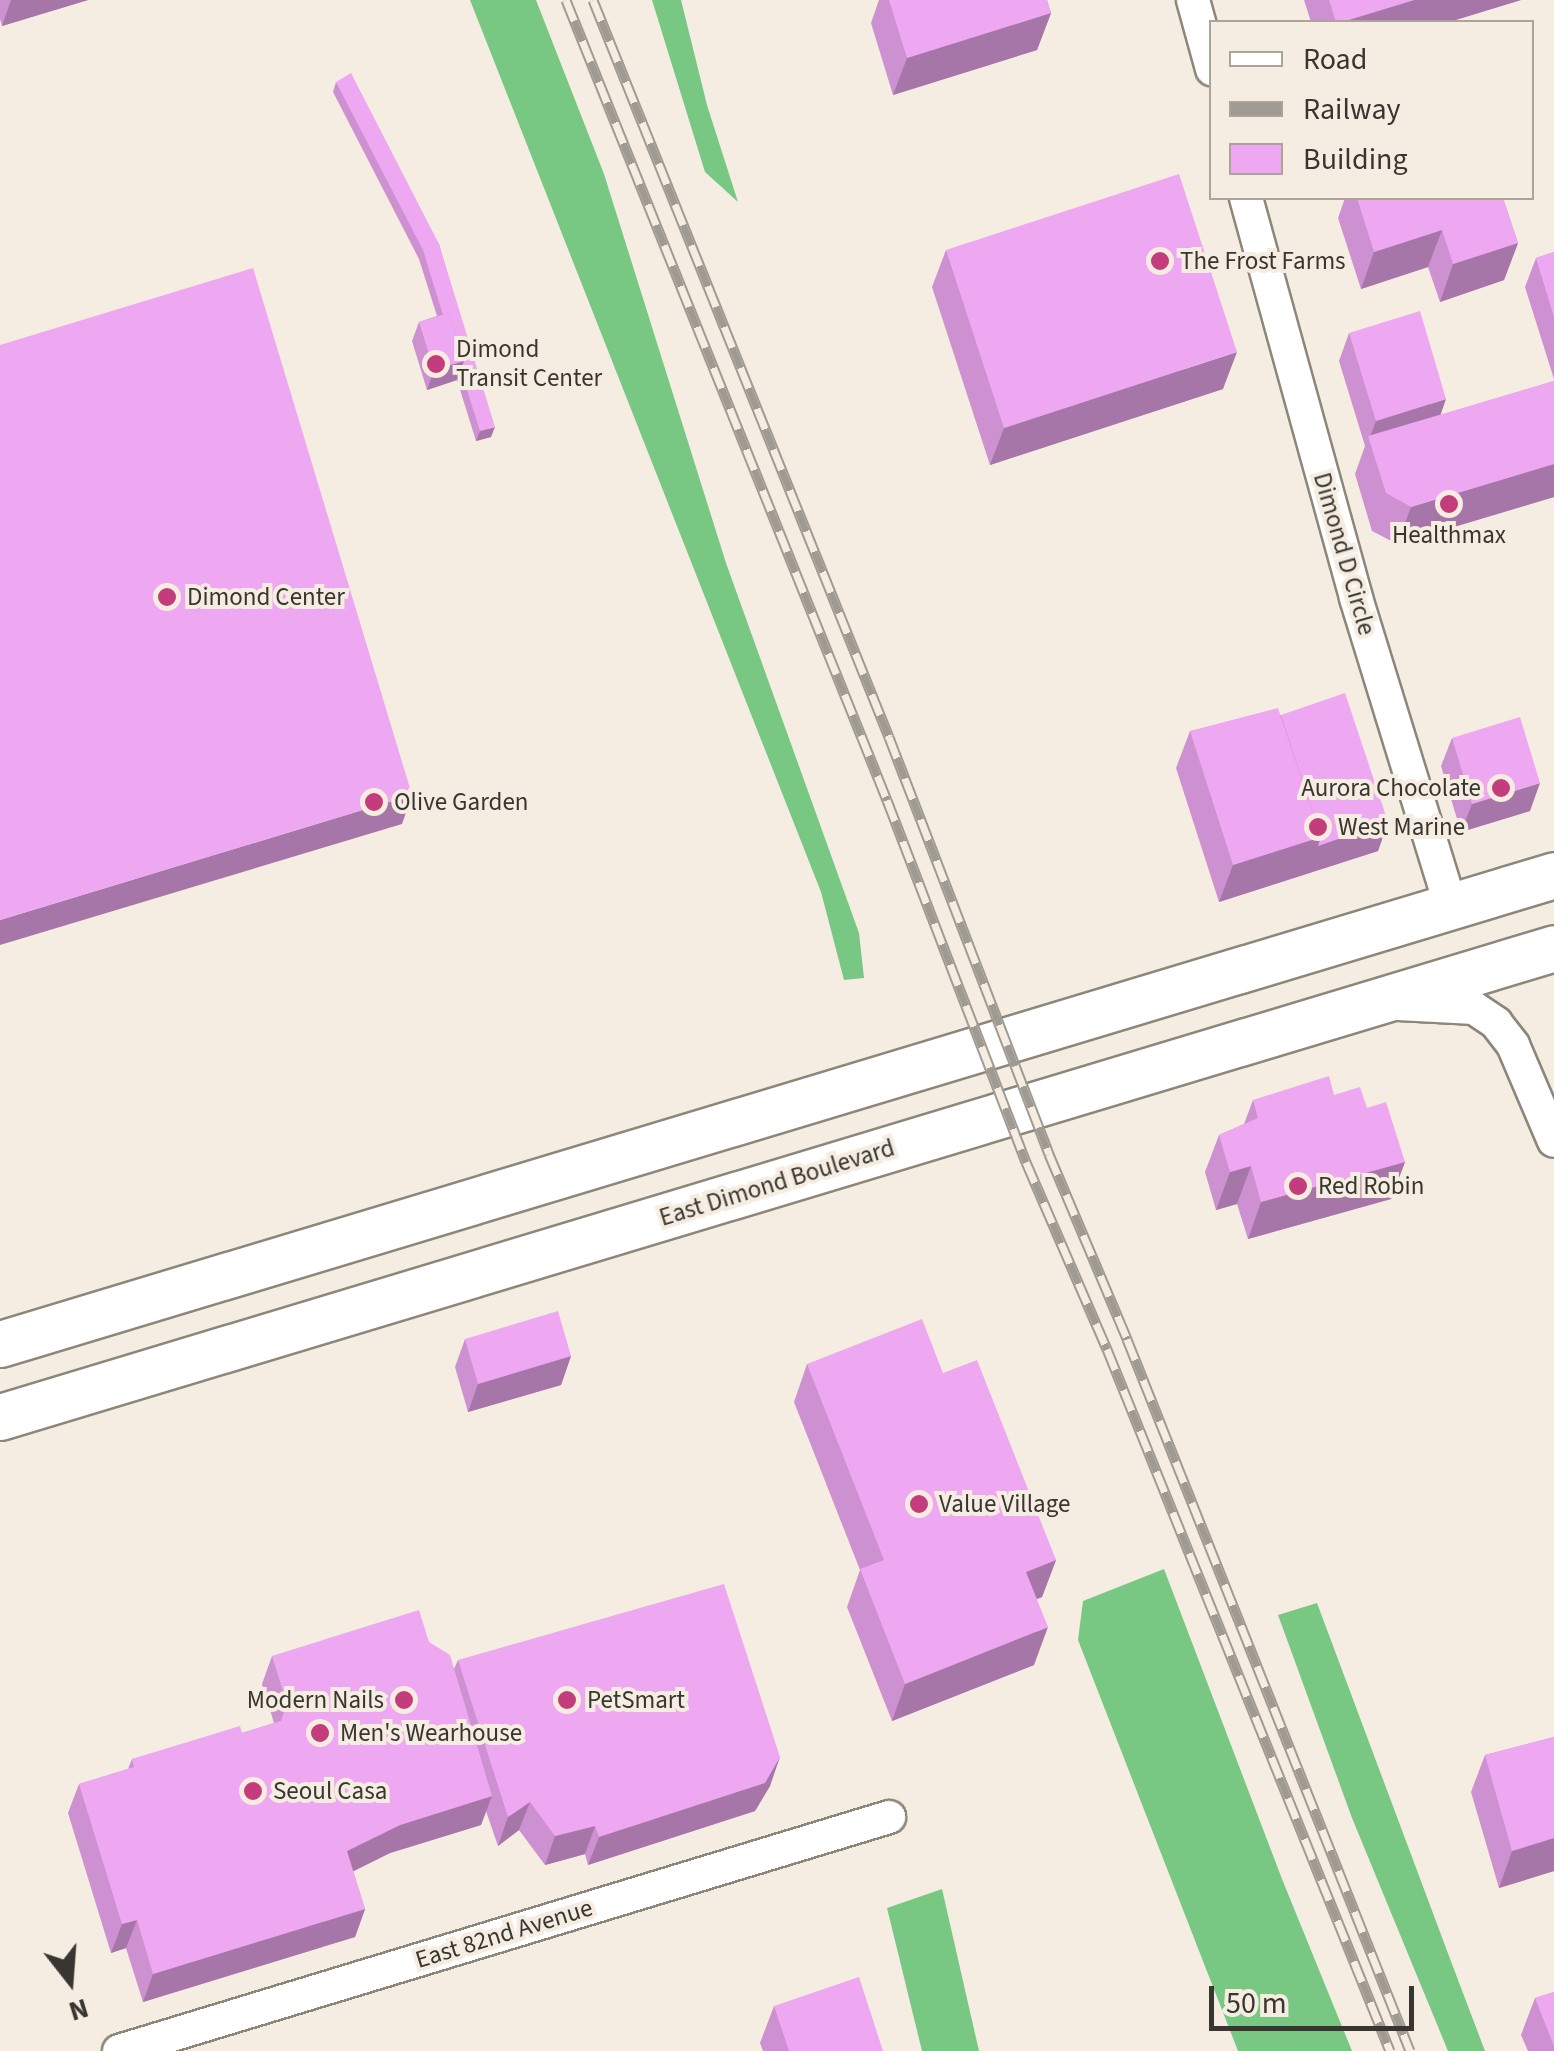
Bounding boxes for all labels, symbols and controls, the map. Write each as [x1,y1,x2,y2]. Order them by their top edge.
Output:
legend [1209,20,1534,200]
text: Road [1303,38,1367,81]
text: Railway [1303,88,1401,131]
text: Building [1303,138,1408,181]
place label: The Frost Farms [1180,246,1346,276]
marker: The Frost Farms [1149,250,1171,272]
place label: Dimond Transit Center [456,335,602,394]
marker: Dimond Transit Center [425,353,447,375]
street label: Dimond D Circle [1306,469,1382,639]
marker: Healthmax [1438,493,1460,515]
place label: Healthmax [1392,520,1506,550]
place label: Dimond Center [187,582,345,612]
marker: Dimond Center [156,586,178,608]
place label: Aurora Chocolate [1301,773,1481,803]
marker: Aurora Chocolate [1490,777,1512,799]
place label: Olive Garden [394,787,529,817]
marker: Olive Garden [363,791,385,813]
place label: West Marine [1338,812,1465,842]
marker: West Marine [1307,816,1329,838]
street label: East Dimond Boulevard [656,1133,898,1233]
place label: Red Robin [1318,1171,1424,1201]
marker: Red Robin [1287,1175,1309,1197]
place label: Value Village [939,1489,1070,1519]
marker: Value Village [908,1493,930,1515]
place label: Modern Nails [247,1685,384,1715]
place label: PetSmart [587,1685,685,1715]
marker: Modern Nails [393,1689,415,1711]
marker: PetSmart [556,1689,578,1711]
place label: Men's Wearhouse [340,1718,522,1748]
marker: Men's Wearhouse [309,1722,331,1744]
place label: Seoul Casa [273,1776,387,1806]
marker: Seoul Casa [242,1780,264,1802]
street label: East 82nd Avenue [412,1893,596,1975]
north arrow [20,1931,120,2031]
scale bar [1214,1966,1419,2028]
text: 50 m [1226,1982,1287,2025]
text: N [64,1988,94,2032]

